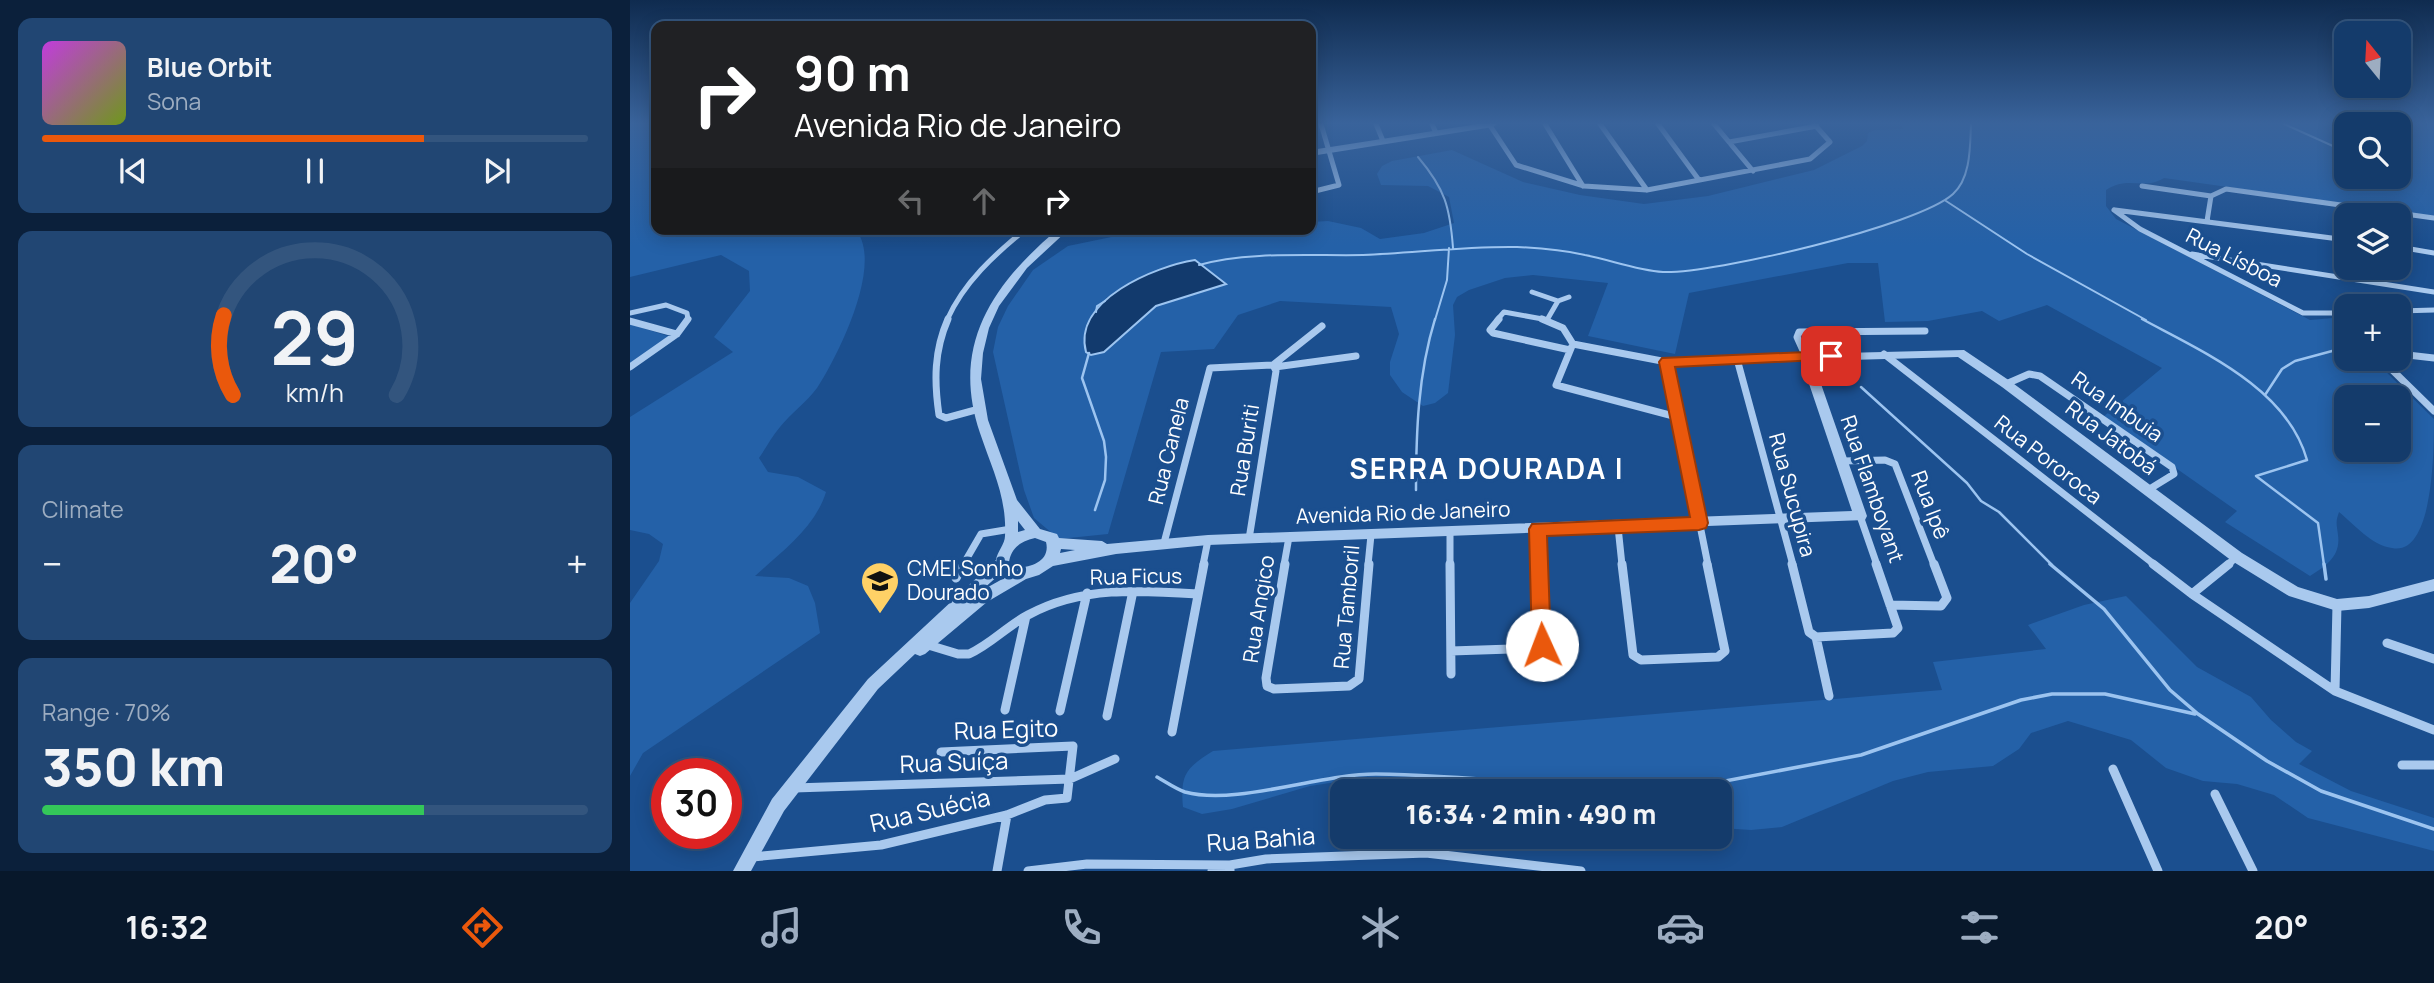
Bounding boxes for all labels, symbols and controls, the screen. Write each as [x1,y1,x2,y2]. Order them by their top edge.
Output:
north arrow [2334,21,2412,98]
map controls [2334,21,2411,462]
text: 90 m [794,39,911,106]
text: Blue Orbit [147,49,272,85]
icon: right [679,49,770,140]
text: Sona [147,85,201,117]
text: Avenida Rio de Janeiro [794,103,1121,147]
button: search [2334,112,2411,189]
icon: previous [114,152,152,190]
icon: pause [296,152,334,190]
icon: next [478,152,516,190]
icon: left [892,182,930,220]
icon: ahead [965,182,1003,220]
icon: right [1038,182,1076,220]
button: layers [2334,203,2411,280]
street label: Rua Lísboa [2181,221,2287,293]
text: 29 [271,287,359,387]
button: + [2334,294,2411,371]
pin [1801,326,1861,386]
icon: arrive [1812,337,1850,375]
street label: Rua Imbuia [2066,364,2169,448]
text: km/h [286,375,344,410]
button: − [2334,385,2411,462]
street label: Rua Canela [1141,394,1195,507]
street label: Rua Jatobá [2060,394,2163,481]
street label: Rua Buriti [1223,402,1265,498]
street label: Rua Pororoca [1989,408,2108,510]
street label: Rua Flamboyant [1835,411,1911,566]
street label: Rua Sucupira [1763,430,1823,560]
district label: SERRA DOURADA I [1349,449,1625,487]
street label: Rua Ipê [1905,466,1957,543]
text: Climate [42,493,124,525]
street label: Avenida Rio de Janeiro [1295,494,1511,530]
text: 20° [269,528,359,599]
text: − [42,537,63,589]
text: + [566,537,588,589]
street label: Rua Tamboril [1327,544,1365,670]
street label: Rua Angico [1236,553,1280,665]
place label: CMEI Sonho Dourado [907,554,1024,606]
school or university icon: CMEI Sonho Dourado [859,560,901,615]
street label: Rua Ficus [1090,561,1182,591]
position arrow [1505,608,1579,682]
text: Range · 70% [42,696,171,728]
street label: Rua Egito [953,710,1059,747]
text: 350 km [42,731,225,802]
street label: Rua Suíça [899,743,1009,780]
speed limit sign: 30 [651,758,742,849]
street label: Rua Suécia [866,780,993,839]
text: 16:34 · 2 min · 490 m [1406,796,1656,832]
street label: Rua Bahia [1205,818,1316,859]
icon: directions [458,903,507,952]
icon: music [757,903,806,952]
icon: phone [1057,903,1106,952]
icon: climate [1356,903,1405,952]
icon: car [1656,903,1705,952]
icon: filters [1955,903,2004,952]
text: 16:32 [125,905,208,949]
text: 20° [2254,905,2309,949]

